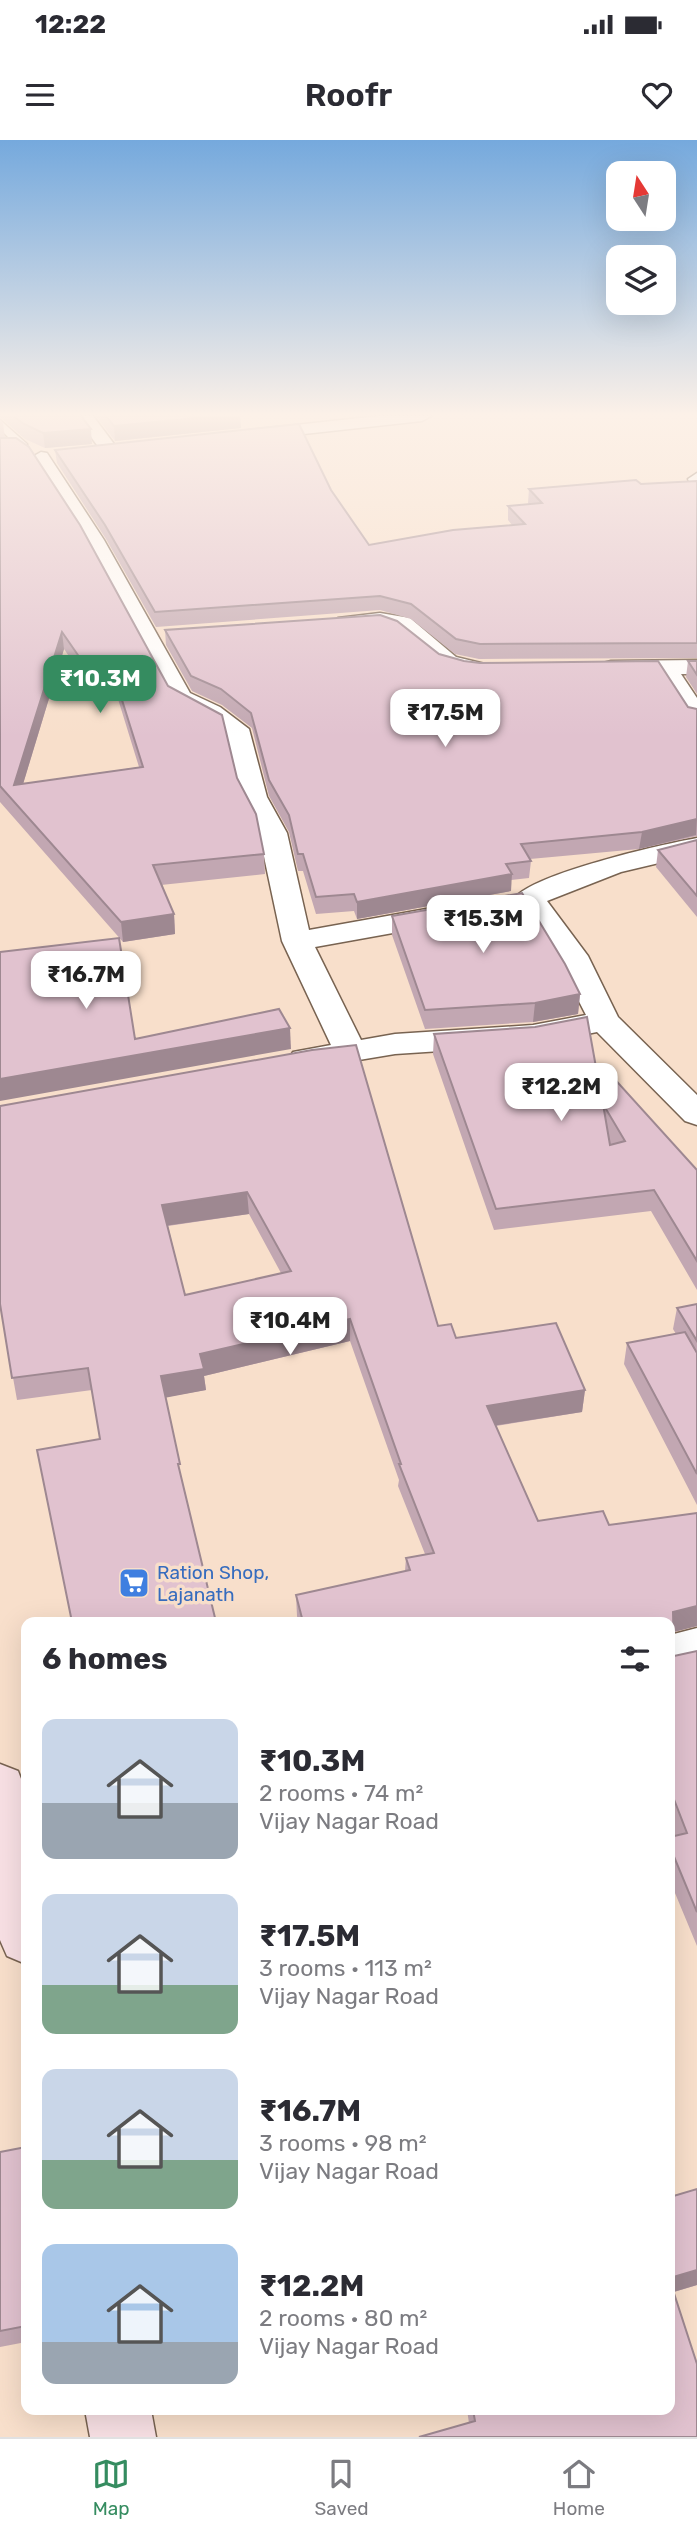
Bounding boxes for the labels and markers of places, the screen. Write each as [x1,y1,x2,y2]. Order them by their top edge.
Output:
pin: ₹10.3M [43,656,157,715]
pin: ₹17.5M [388,690,502,749]
pin: ₹15.3M [426,896,540,955]
pin: ₹16.7M [29,952,143,1011]
pin: ₹12.2M [504,1063,618,1123]
pin: ₹10.4M [233,1298,347,1357]
place label: Ration Shop, Lajanath [157,1561,269,1606]
supermarket icon: Ration Shop, Lajanath [117,1566,151,1600]

